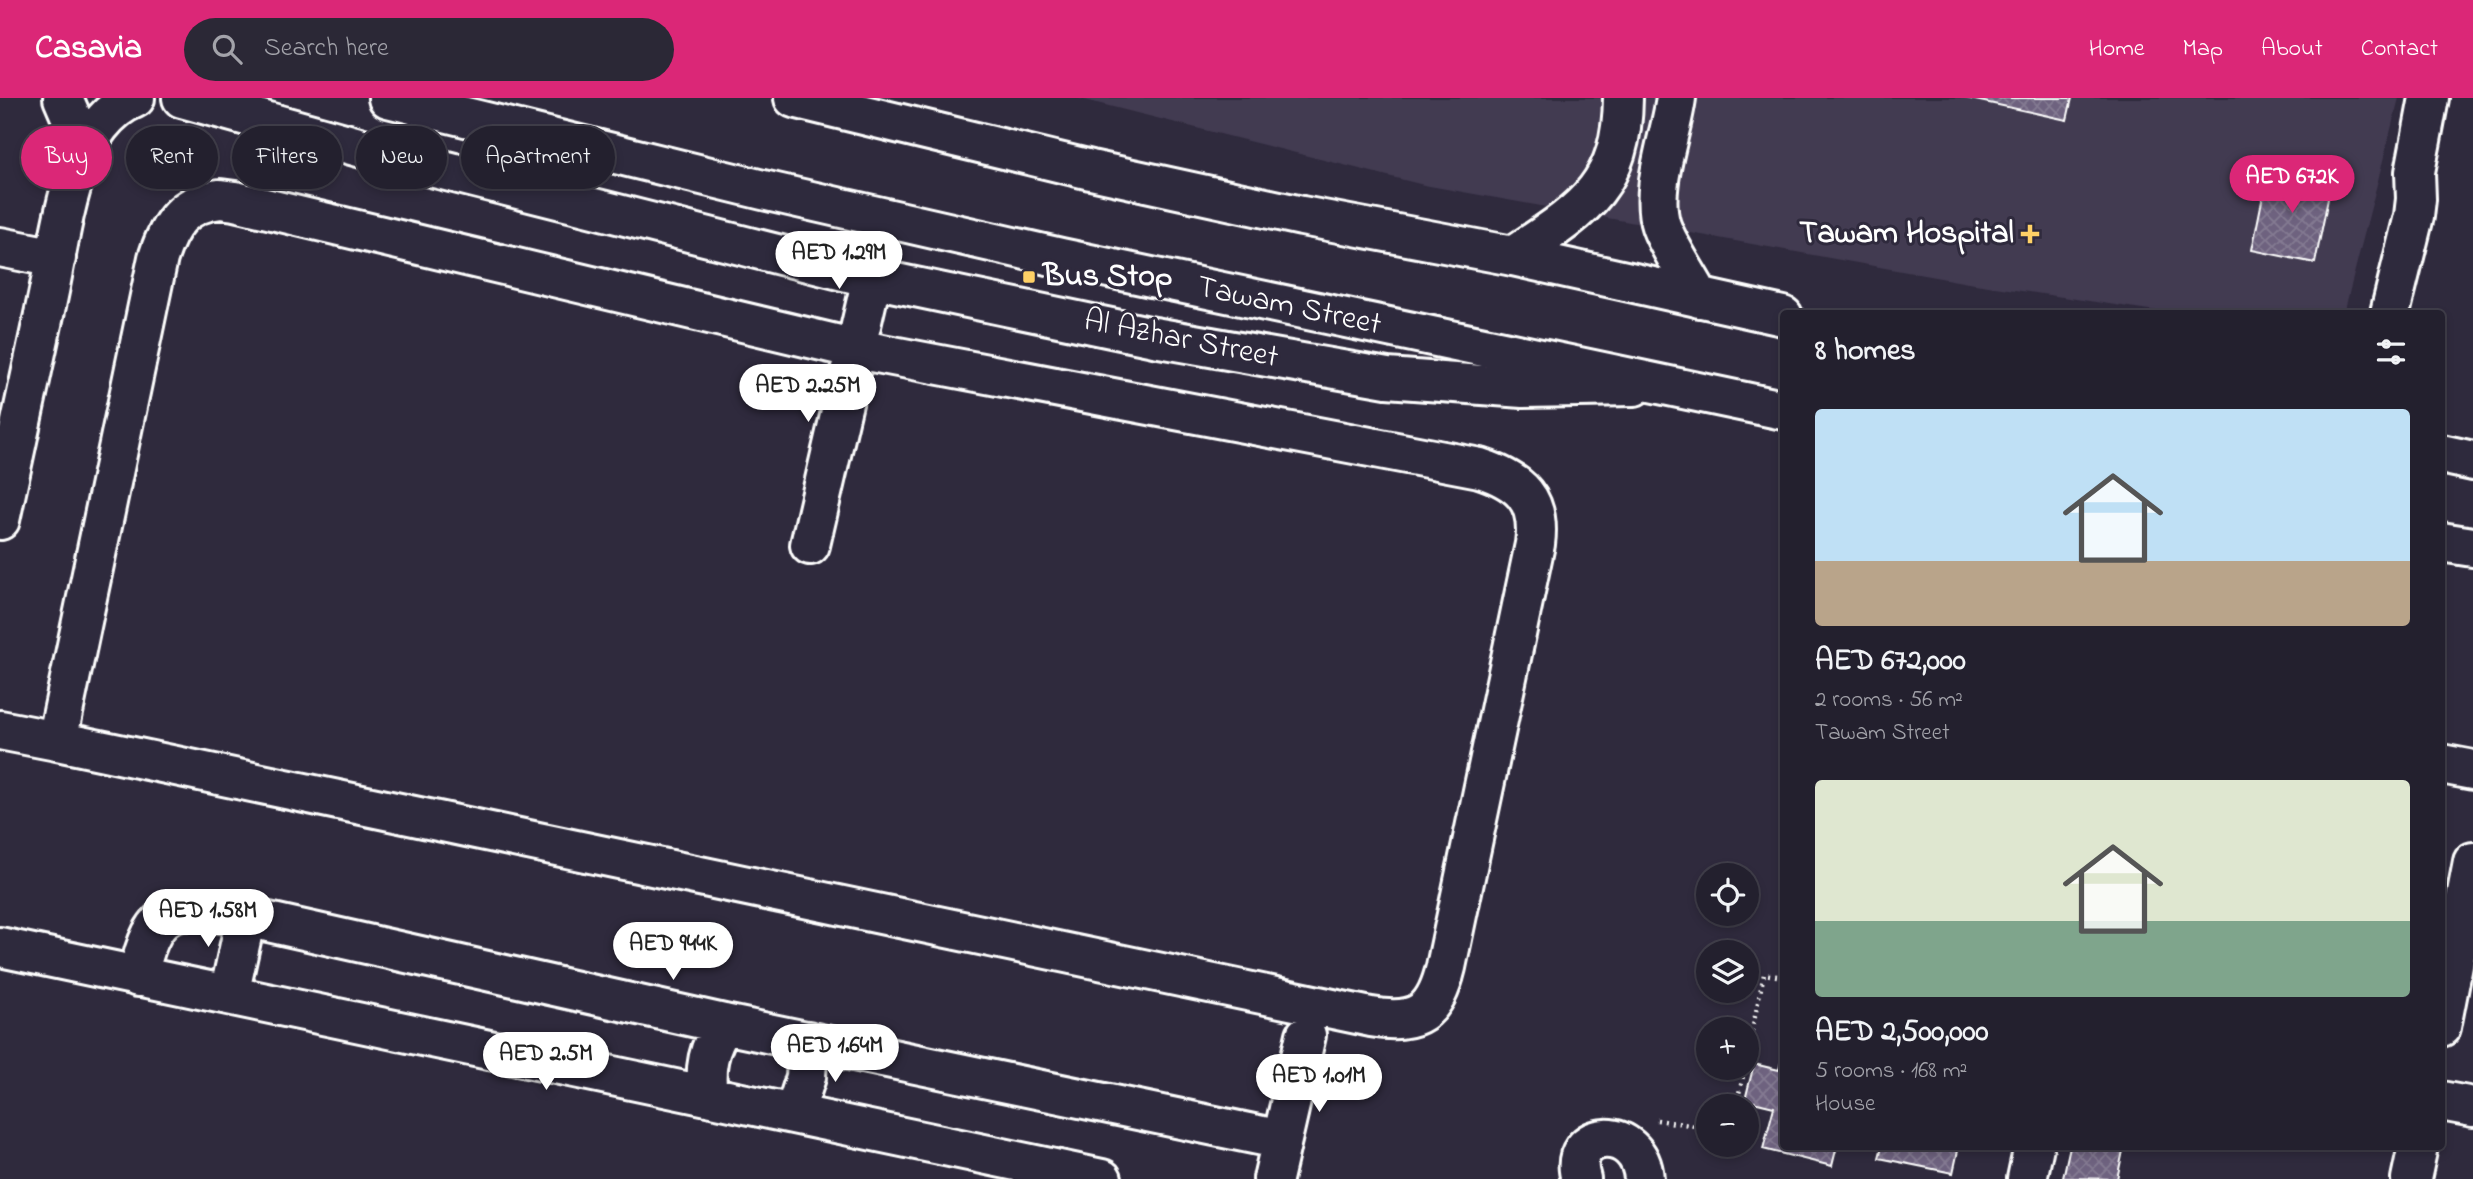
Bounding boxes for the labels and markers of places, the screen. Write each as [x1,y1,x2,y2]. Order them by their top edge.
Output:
pin: AED 672K [2220,156,2364,215]
place label: Tawam Hospital [1799,211,2014,258]
marker: Tawam Hospital [2020,224,2040,244]
pin: AED 1.29M [759,232,919,291]
place label: Bus Stop [1041,254,1172,301]
marker: Bus Stop [1021,269,1037,285]
pin: AED 2.25M [728,364,888,424]
pin: AED 1.58M [128,890,288,949]
pin: AED 944K [601,922,745,982]
pin: AED 1.64M [755,1024,915,1084]
pin: AED 2.5M [474,1032,618,1092]
pin: AED 1.01M [1239,1054,1399,1114]

